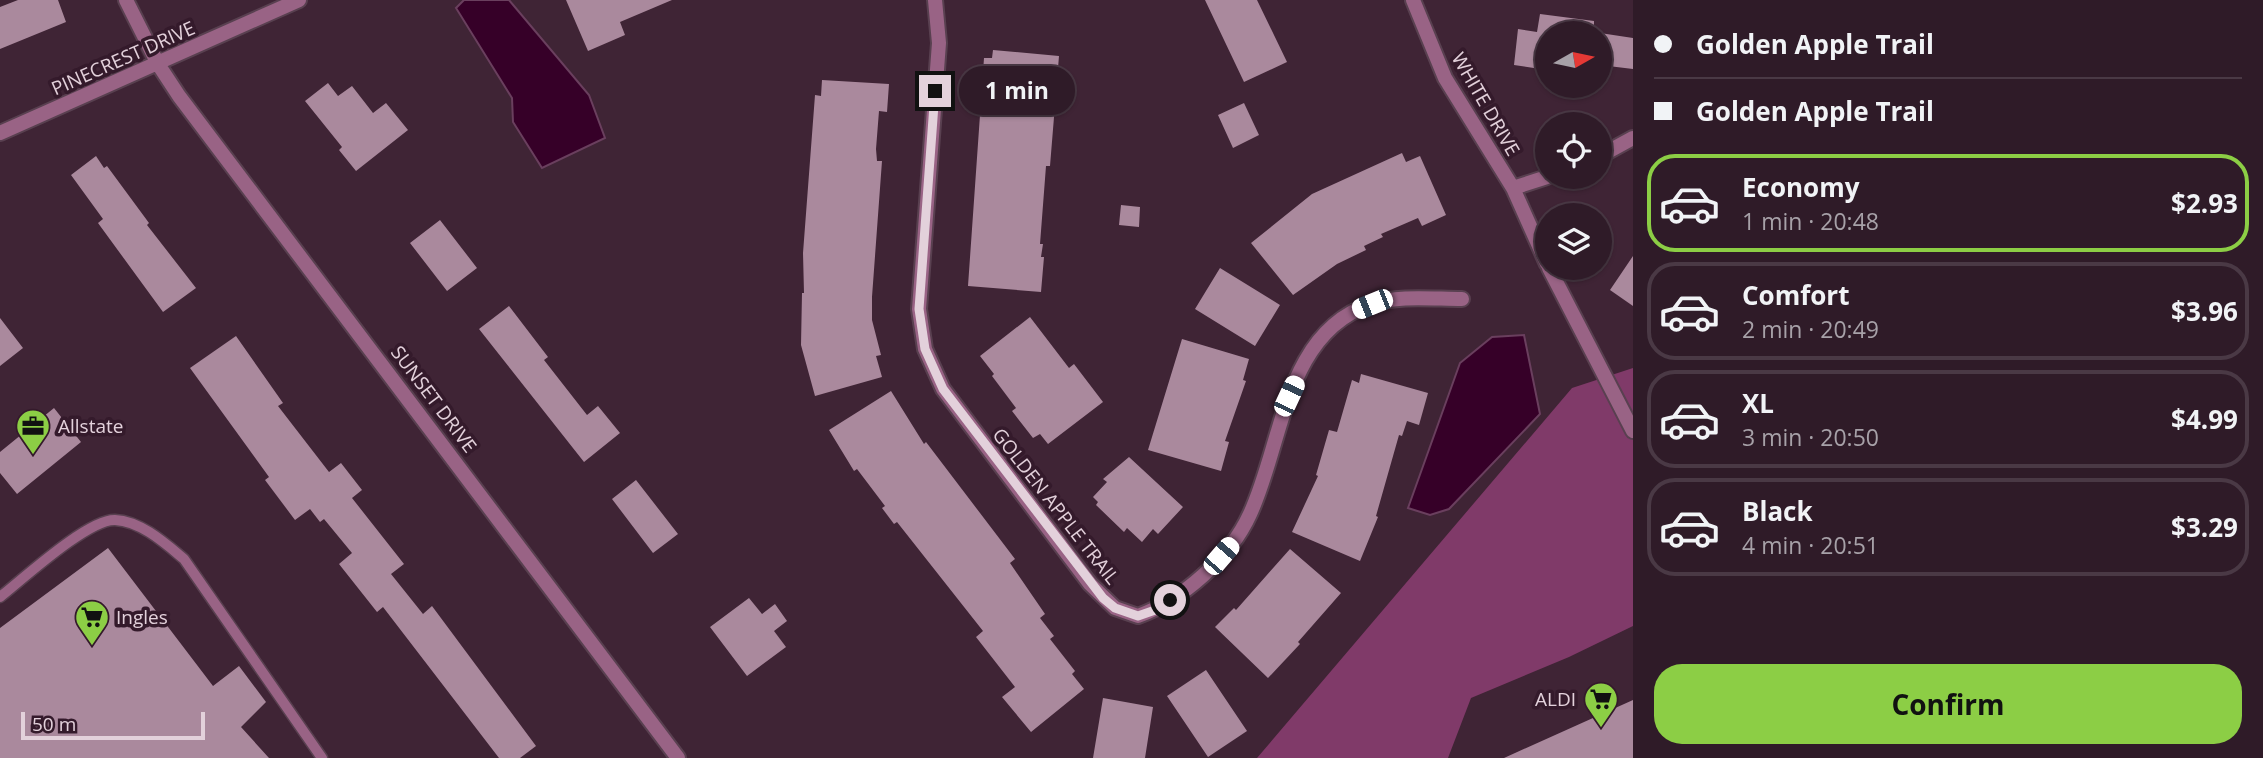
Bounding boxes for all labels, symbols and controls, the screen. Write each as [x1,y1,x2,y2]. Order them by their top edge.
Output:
street label: PINECREST DRIVE [47,15,199,101]
north arrow [1535,21,1612,98]
map controls [1535,21,1612,280]
text: Golden Apple Trail [1696,26,1934,62]
street label: WHITE DRIVE [1446,47,1526,161]
callout: 1 min [960,66,1075,116]
text: 1 min [985,74,1049,106]
route end [919,75,951,107]
text: Golden Apple Trail [1696,93,1934,129]
button: locate [1535,112,1612,189]
text: Economy [1742,169,1860,205]
icon: car [1658,172,1721,235]
text: $2.93 [2171,185,2238,221]
button: layers [1535,203,1612,280]
text: 1 min · 20:48 [1742,205,1879,237]
text: Comfort [1742,277,1849,313]
icon: car [1658,280,1721,343]
car [1349,286,1396,322]
text: $3.96 [2171,293,2238,329]
text: 2 min · 20:49 [1742,313,1879,345]
street label: SUNSET DRIVE [385,340,483,458]
car [1271,373,1308,419]
text: XL [1742,385,1774,421]
icon: car [1658,388,1721,451]
text: $4.99 [2171,401,2238,437]
office icon: Allstate [14,407,52,456]
place label: Allstate [58,413,123,439]
text: 3 min · 20:50 [1742,421,1879,453]
street label: GOLDEN APPLE TRAIL [987,422,1125,590]
text: Black [1742,493,1813,529]
icon: car [1658,496,1721,559]
text: $3.29 [2171,509,2238,545]
text: 4 min · 20:51 [1742,529,1879,561]
car [1200,533,1243,579]
route start [1154,584,1186,616]
supermarket icon: Ingles [73,598,111,647]
place label: Ingles [116,604,168,630]
button: Confirm [1654,664,2242,744]
supermarket icon: ALDI [1582,680,1620,729]
place label: ALDI [1535,686,1576,712]
scale bar [21,709,205,741]
text: 50 m [32,711,76,737]

